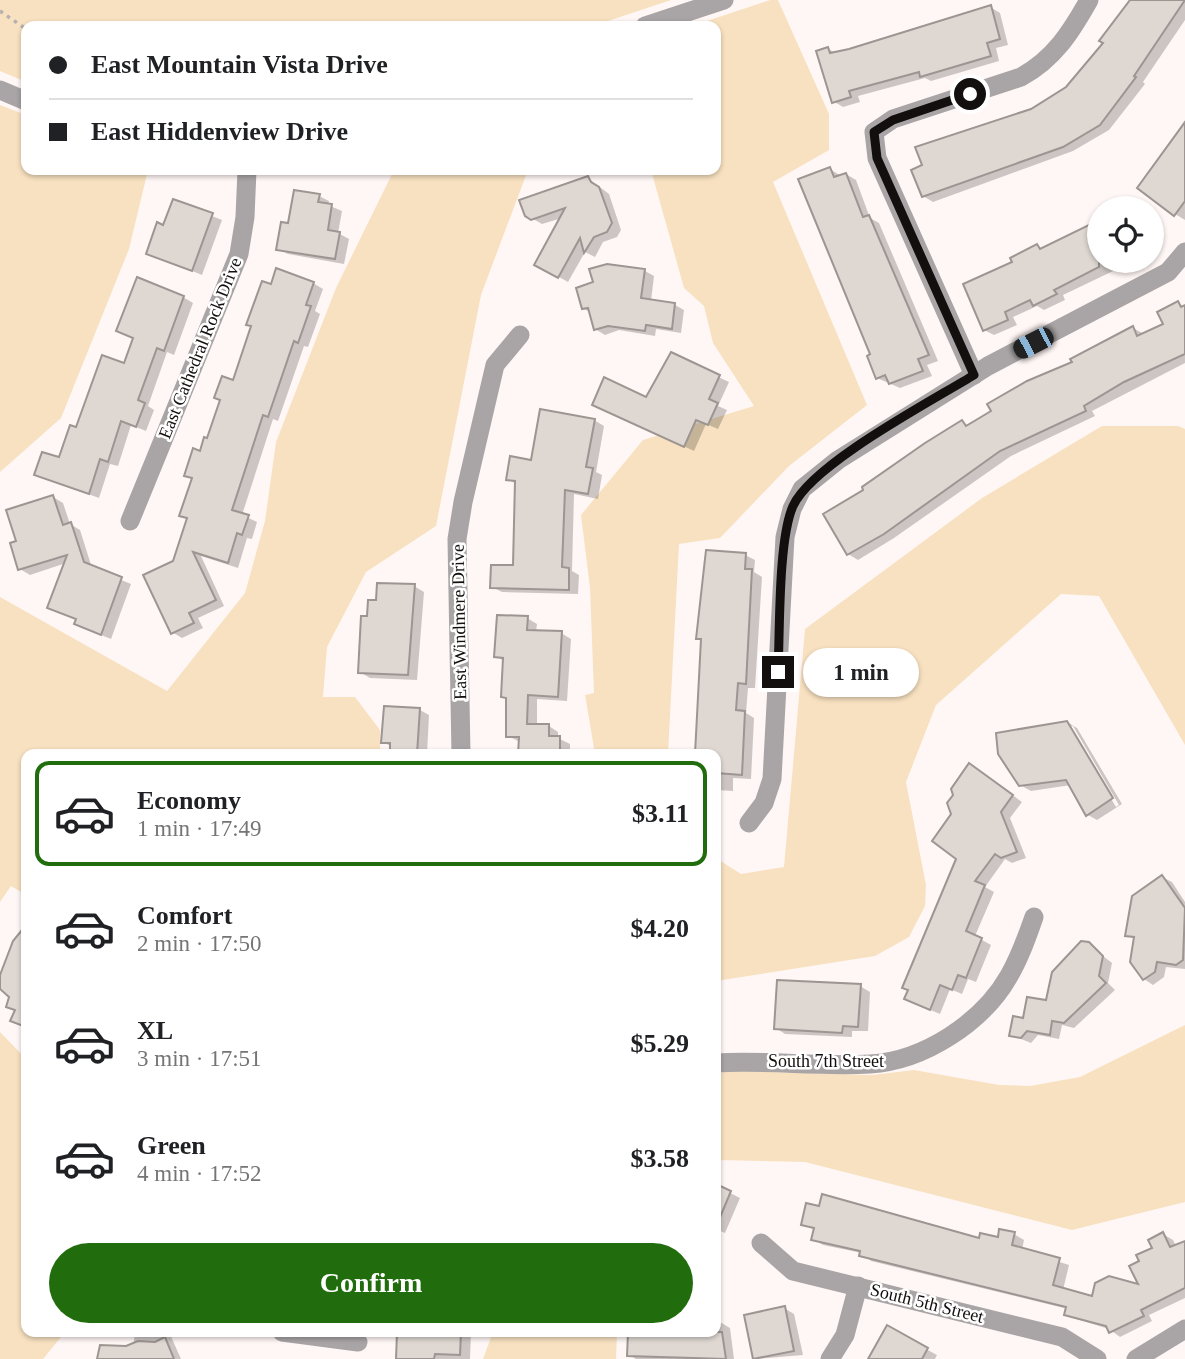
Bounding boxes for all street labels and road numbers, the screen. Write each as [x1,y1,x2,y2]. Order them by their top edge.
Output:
street label: East Cathedral Rock Drive [154,255,246,441]
street label: East Windmere Drive [448,544,470,700]
street label: South 7th Street [768,1051,884,1071]
street label: South 5th Street [868,1279,986,1327]

